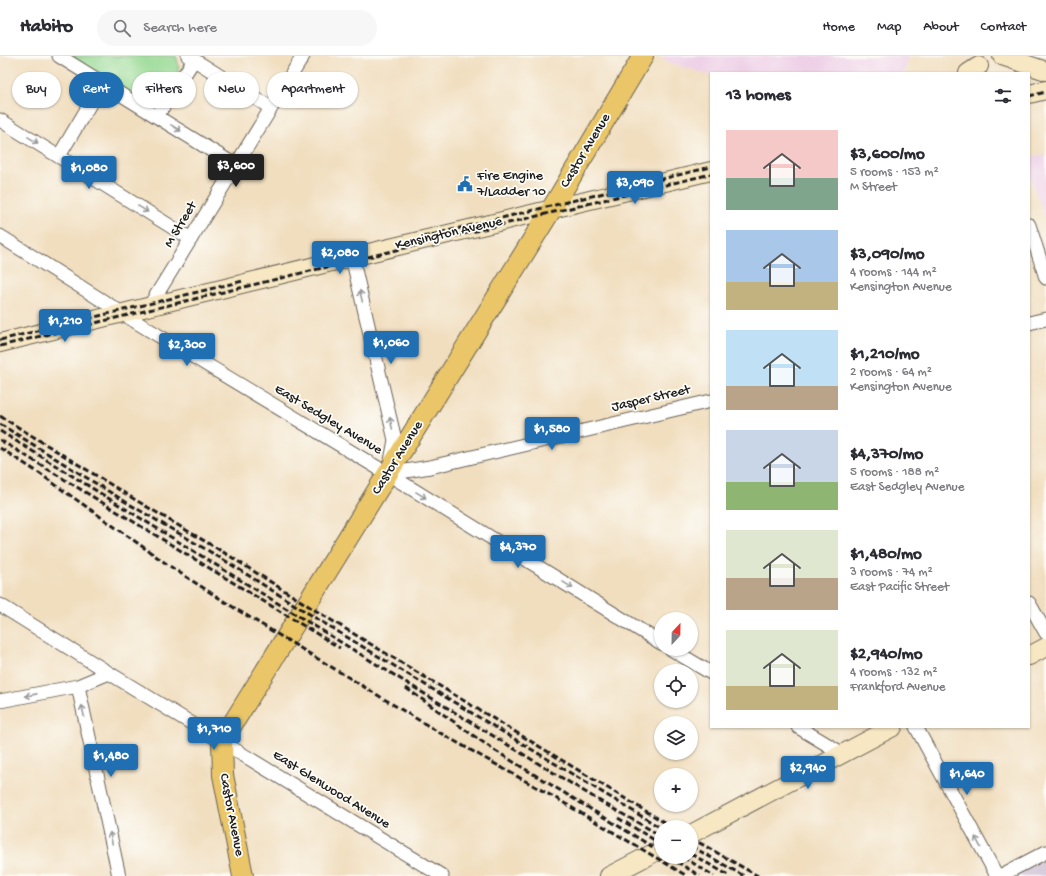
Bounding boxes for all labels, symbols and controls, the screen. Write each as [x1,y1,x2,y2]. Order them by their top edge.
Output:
search box [97,10,377,46]
text: Habito [20,16,73,39]
icon: search [111,17,133,39]
text: Search here [143,19,217,37]
text: Home [823,19,855,36]
text: Map [877,19,901,36]
text: About [923,19,959,36]
text: Contact [981,19,1026,36]
chip: Buy [12,72,61,108]
chip: Rent [69,72,124,108]
chip: Filters [132,72,196,108]
chip: New [204,72,259,108]
chip: Apartment [267,72,358,108]
icon: filters [992,85,1014,107]
text: 13 homes [726,86,791,106]
street label: Castor Avenue [557,110,615,191]
one-way arrow [170,124,182,132]
one-way arrow [27,136,38,144]
text: $3,600/mo [850,145,925,165]
icon: home [758,146,806,194]
pin: $3,600 [203,154,269,188]
pin: $1,080 [56,156,122,190]
text: $3,600 [217,159,255,174]
text: $1,080 [70,161,108,176]
text: 5 rooms · 153 m² [850,165,939,180]
place label: Fire Engine 7/Ladder 10 [476,168,546,201]
pin: $3,090 [602,171,668,205]
public building icon: Fire Engine 7/Ladder 10 [456,175,474,193]
text: $3,090 [616,176,654,191]
text: M Street [850,180,897,195]
street label: M Street [161,198,202,251]
one-way arrow [137,205,148,213]
street label: Kensington Avenue [394,213,505,255]
pin: $2,080 [307,241,373,275]
text: $3,090/mo [850,245,925,265]
text: $2,080 [321,246,359,261]
icon: home [758,246,806,294]
text: 4 rooms · 144 m² [850,265,937,280]
text: Kensington Avenue [850,280,952,295]
one-way arrow [357,290,365,303]
pin: $1,210 [32,309,98,343]
text: $1,210 [48,314,82,329]
pin: $1,060 [358,331,424,365]
pin: $2,300 [154,333,220,367]
text: $1,060 [373,336,409,351]
text: $2,300 [168,338,206,353]
text: $1,210/mo [850,345,920,365]
icon: home [758,346,806,394]
text: 2 rooms · 64 m² [850,365,932,380]
text: Kensington Avenue [850,380,952,395]
street label: East Sedgley Avenue [271,381,386,459]
street label: Jasper Street [610,381,693,416]
one-way arrow [387,416,395,429]
street label: Castor Avenue [369,417,428,498]
pin: $1,580 [519,417,585,451]
text: $1,580 [534,422,570,437]
text: $4,370/mo [850,445,923,465]
icon: home [758,446,806,494]
text: 5 rooms · 188 m² [850,465,939,480]
text: East Sedgley Avenue [850,480,964,495]
one-way arrow [415,491,426,499]
pin: $4,370 [485,535,551,569]
text: $4,370 [500,540,536,555]
text: $1,480/mo [850,545,922,565]
icon: home [758,546,806,594]
text: 3 rooms · 74 m² [850,565,933,580]
text: East Pacific Street [850,580,949,595]
one-way arrow [562,581,573,589]
north arrow [654,612,698,656]
map controls [654,612,698,864]
text: $2,940/mo [850,645,923,665]
icon: home [758,646,806,694]
button: locate [654,664,698,708]
text: 4 rooms · 132 m² [850,665,937,680]
text: Frankford Avenue [850,680,946,695]
one-way arrow [25,691,38,699]
one-way arrow [79,705,87,718]
button: layers [654,716,698,760]
pin: $1,710 [181,717,247,751]
text: $1,710 [197,722,231,737]
pin: $1,480 [78,744,144,778]
street label: East Glenwood Avenue [269,747,394,834]
text: $1,480 [93,749,129,764]
pin: $2,940 [775,756,841,790]
text: $2,940 [790,761,826,776]
pin: $1,640 [934,762,1000,796]
text: $1,640 [949,767,985,782]
button: + [654,768,698,812]
street label: Castor Avenue [215,772,247,859]
button: − [654,820,698,864]
one-way arrow [106,832,114,845]
one-way arrow [974,836,981,848]

